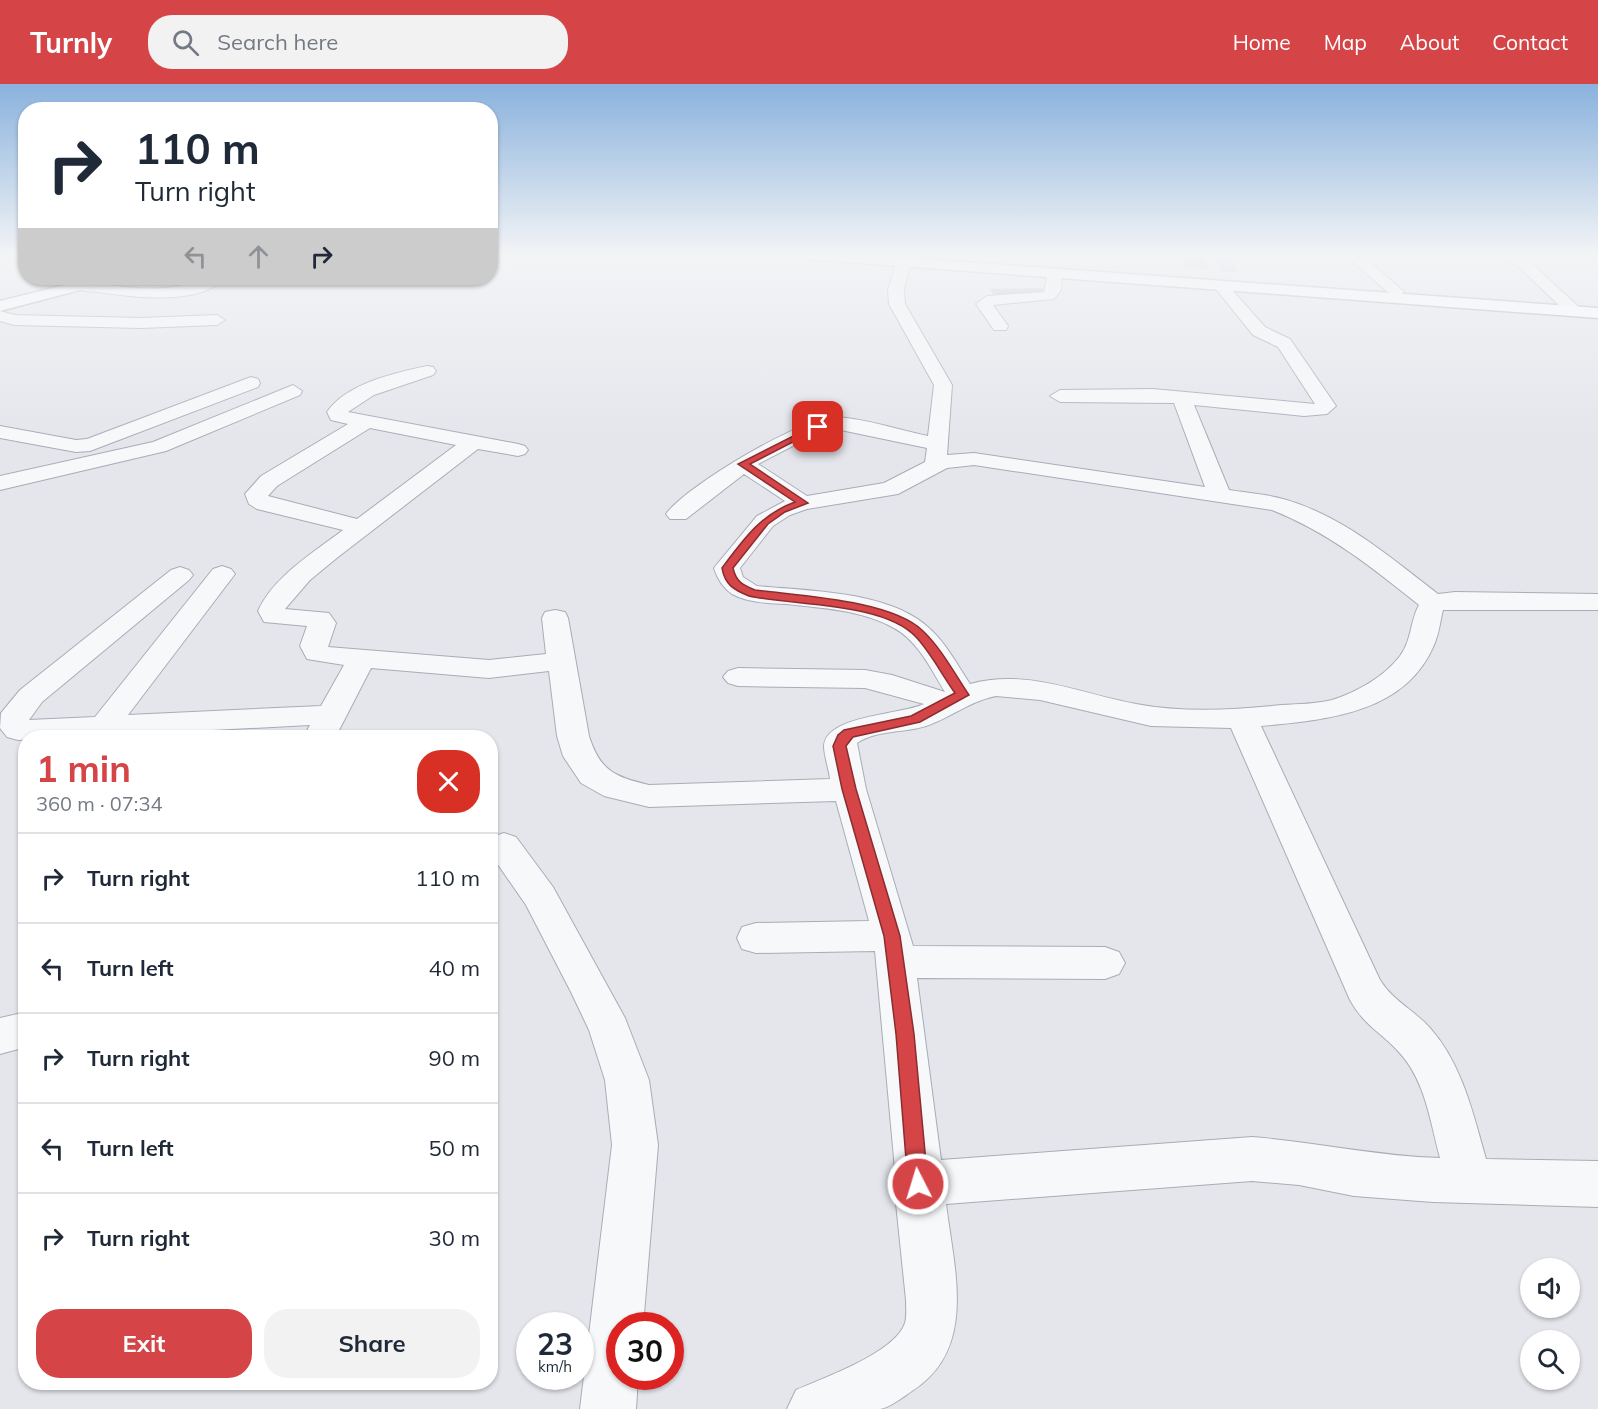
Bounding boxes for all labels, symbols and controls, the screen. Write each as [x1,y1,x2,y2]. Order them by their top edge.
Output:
search box [148,15,568,69]
text: Turnly [30,25,112,60]
icon: search [169,26,202,59]
text: Search here [217,28,338,56]
text: Home [1233,29,1291,55]
text: Map [1324,29,1367,55]
text: About [1400,29,1459,55]
text: Contact [1492,29,1568,55]
text: 110 m [135,122,260,175]
icon: right [36,126,114,204]
text: Turn right [135,174,255,208]
icon: left [179,240,212,273]
icon: ahead [242,240,275,273]
icon: right [305,240,338,273]
pin [792,401,843,452]
icon: arrive [801,410,834,443]
text: 1 min [36,746,131,791]
button: close [417,750,480,813]
text: 360 m · 07:34 [36,791,162,816]
icon: right [36,862,69,895]
text: Turn right [87,864,190,892]
text: 110 m [415,864,480,892]
icon: left [36,952,69,985]
text: Turn left [87,954,174,982]
text: 40 m [429,954,480,982]
icon: right [36,1042,69,1075]
text: Turn right [87,1044,190,1072]
text: 90 m [429,1044,480,1072]
icon: left [36,1132,69,1165]
text: Turn left [87,1134,174,1162]
text: 50 m [429,1134,480,1162]
position arrow [886,1152,950,1216]
icon: right [36,1222,69,1255]
text: Turn right [87,1224,190,1252]
text: 30 m [429,1224,480,1252]
map controls [1520,1258,1580,1390]
button: sound [1520,1258,1580,1318]
button: Exit [36,1309,252,1378]
button: Share [264,1309,480,1378]
speed limit sign: 30 [606,1312,684,1390]
text: 23 [537,1325,573,1363]
button: search [1520,1330,1580,1390]
text: km/h [538,1357,572,1376]

